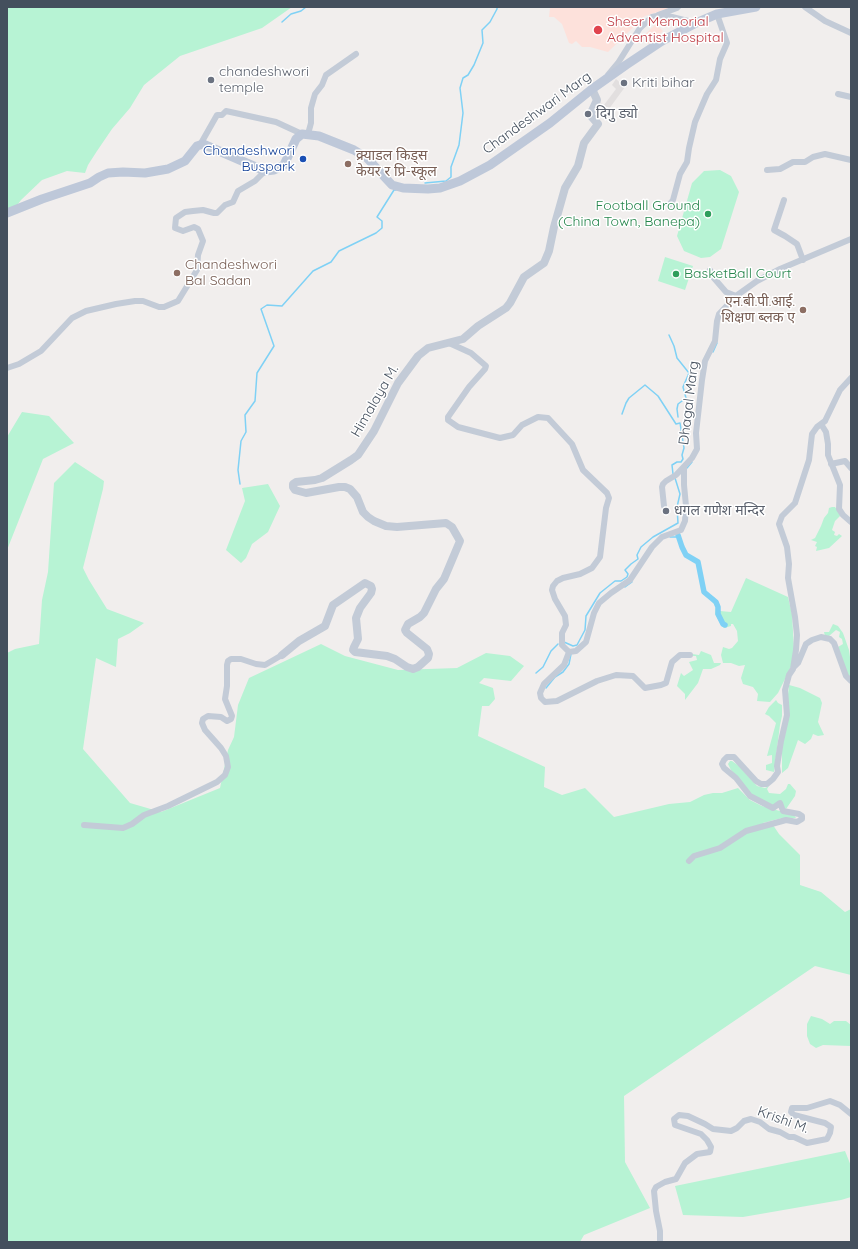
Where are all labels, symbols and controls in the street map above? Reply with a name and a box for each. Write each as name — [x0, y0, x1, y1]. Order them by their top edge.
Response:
place label: Sheer Memorial Adventist Hospital — [607, 14, 724, 46]
marker: Sheer Memorial Adventist Hospital — [592, 24, 604, 36]
place label: chandeshwori temple — [219, 64, 309, 96]
street label: Chandeshwari Marg — [480, 68, 594, 158]
marker: chandeshwori temple — [206, 75, 216, 85]
place label: Kriti bihar — [632, 75, 695, 91]
marker: Kriti bihar — [619, 78, 629, 88]
place label: दिगु ड्यो — [596, 106, 638, 122]
marker: दिगु ड्यो — [583, 109, 593, 119]
place label: Chandeshwori Buspark — [203, 143, 295, 176]
place label: क्र्याडल किड्स केयर र प्रि-स्कूल — [356, 148, 437, 180]
marker: Chandeshwori Buspark — [298, 154, 308, 164]
marker: क्र्याडल किड्स केयर र प्रि-स्कूल — [343, 159, 353, 169]
place label: Football Ground (China Town, Banepa) — [558, 198, 700, 230]
marker: Football Ground (China Town, Banepa) — [703, 209, 713, 219]
place label: Chandeshwori Bal Sadan — [185, 257, 277, 290]
place label: BasketBall Court — [684, 266, 792, 282]
marker: Chandeshwori Bal Sadan — [172, 268, 182, 278]
marker: BasketBall Court — [671, 269, 681, 279]
place label: एन.बी.पी.आई. शिक्षण ब्लक ए — [721, 294, 795, 326]
marker: एन.बी.पी.आई. शिक्षण ब्लक ए — [798, 305, 808, 315]
street label: Dhagal Marg — [676, 360, 702, 446]
street label: Himalaya M. — [348, 362, 402, 440]
place label: धगल गणेश मन्दिर — [674, 503, 765, 519]
marker: धगल गणेश मन्दिर — [661, 506, 671, 516]
street label: Krishi M. — [755, 1103, 811, 1137]

